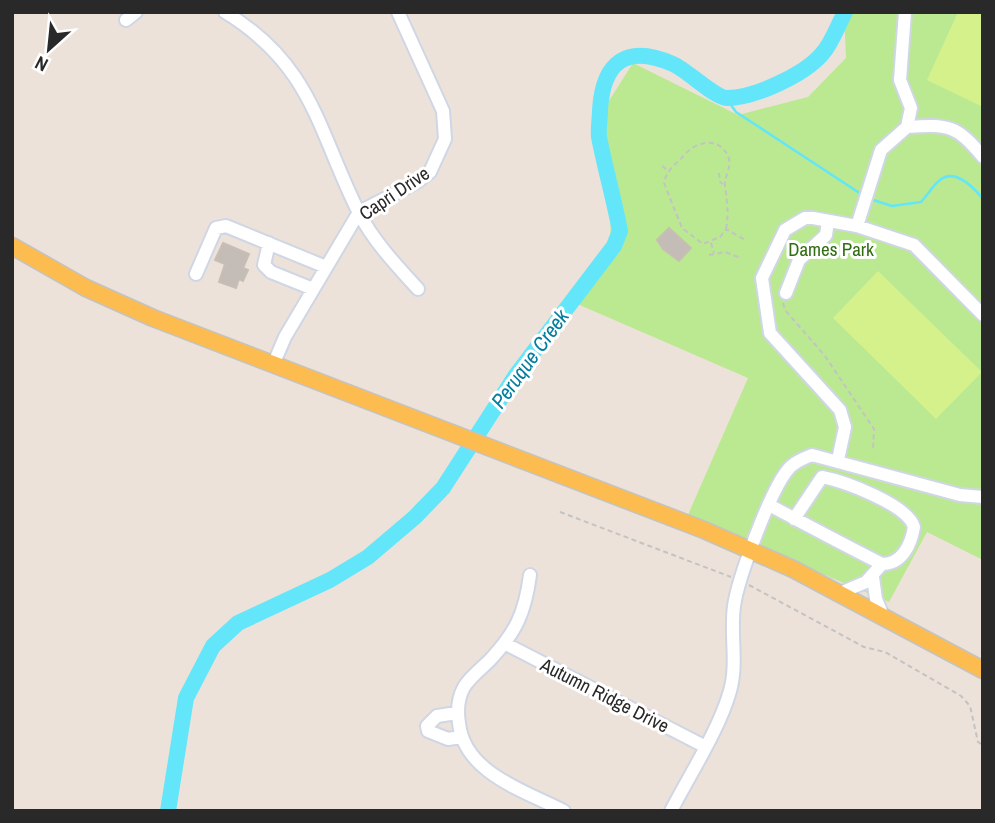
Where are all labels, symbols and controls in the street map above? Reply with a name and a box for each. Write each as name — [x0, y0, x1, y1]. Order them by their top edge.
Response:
north arrow — [14, 14, 84, 84]
text: N — [30, 50, 52, 78]
street label: Capri Drive — [354, 160, 434, 226]
park label: Dames Park — [788, 236, 874, 262]
water label: Peruque Creek — [484, 302, 576, 414]
street label: Autumn Ridge Drive — [535, 651, 674, 739]

